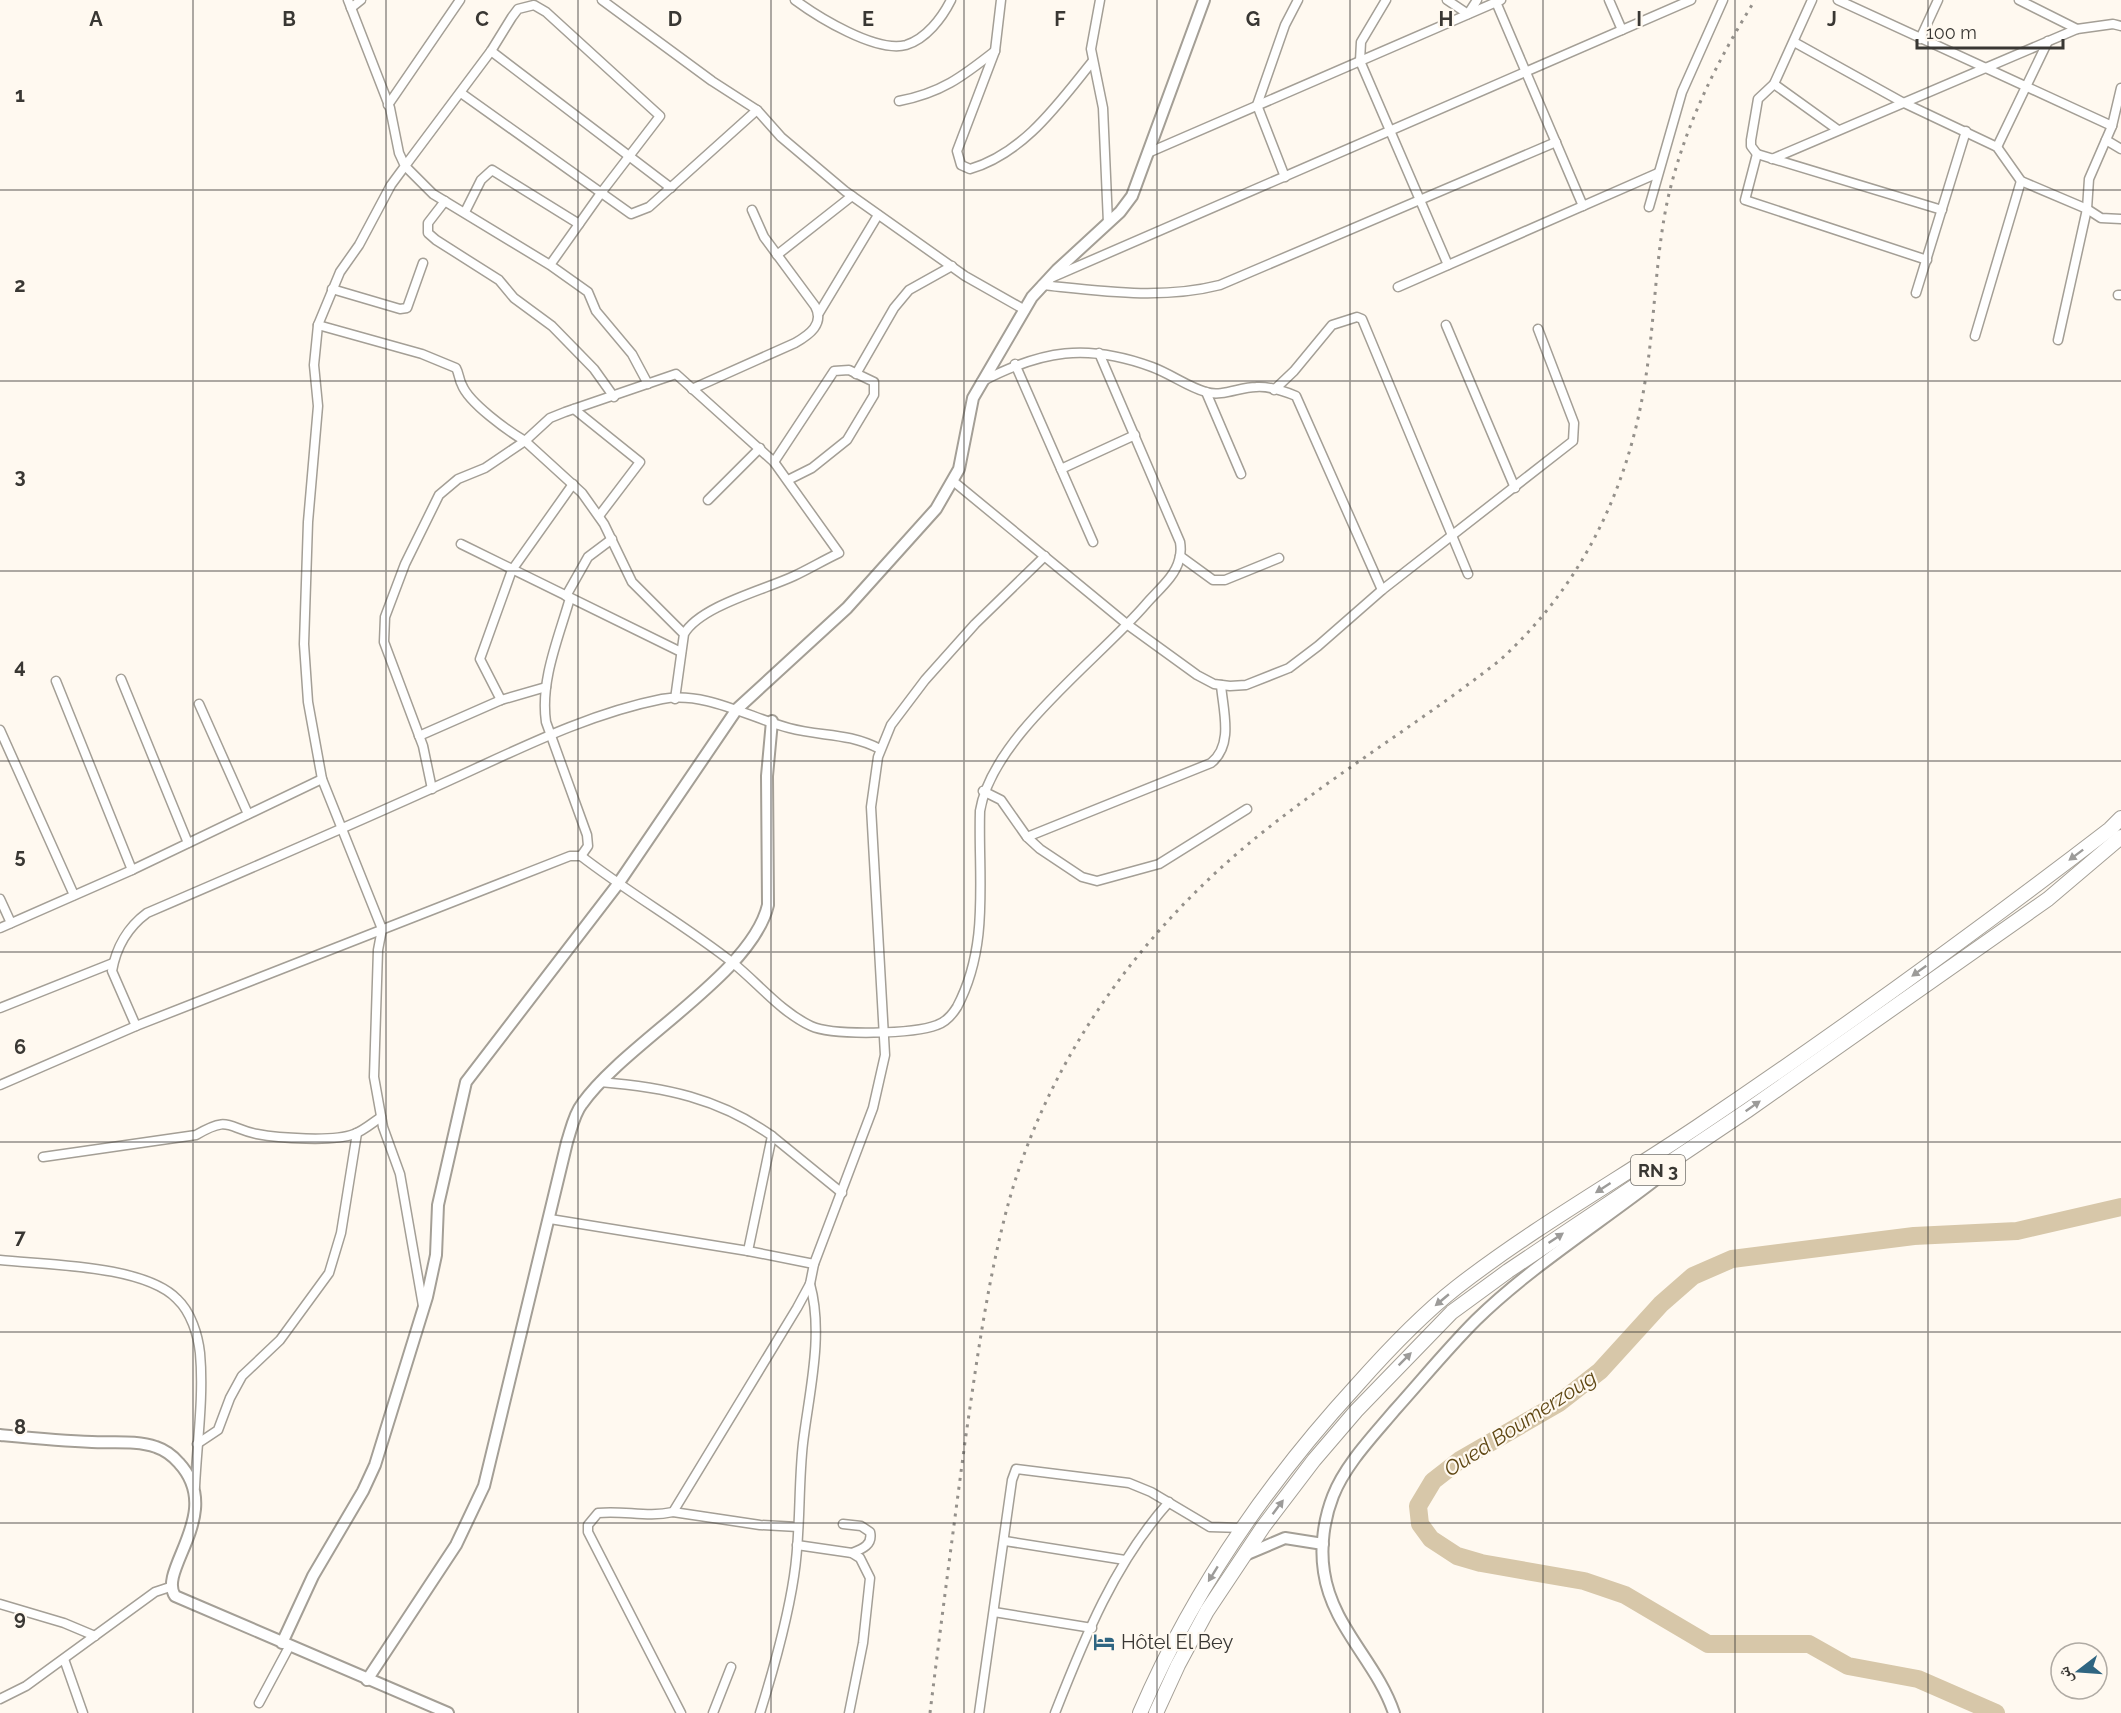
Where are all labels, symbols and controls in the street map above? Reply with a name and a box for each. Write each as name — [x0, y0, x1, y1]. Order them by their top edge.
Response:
text: A — [89, 7, 103, 31]
text: B — [282, 7, 296, 31]
text: C — [475, 7, 489, 31]
text: D — [668, 7, 682, 31]
text: E — [862, 7, 874, 31]
text: F — [1054, 7, 1066, 31]
text: G — [1246, 7, 1260, 31]
text: H — [1439, 7, 1453, 31]
text: I — [1636, 7, 1642, 31]
text: J — [1827, 7, 1837, 31]
scale bar — [1917, 12, 2062, 50]
text: 100 m — [1926, 22, 1977, 43]
text: 1 — [15, 83, 25, 107]
text: 2 — [14, 273, 26, 297]
text: 3 — [14, 464, 26, 488]
text: 4 — [14, 654, 26, 678]
text: 5 — [14, 844, 26, 868]
one-way arrow — [2068, 849, 2084, 862]
one-way arrow — [1911, 965, 1927, 976]
text: 6 — [14, 1035, 26, 1059]
one-way arrow — [1746, 1101, 1761, 1113]
road number: RN 3 — [1631, 1155, 1685, 1185]
one-way arrow — [1594, 1183, 1611, 1194]
text: 7 — [14, 1225, 26, 1249]
one-way arrow — [1548, 1232, 1564, 1244]
one-way arrow — [1434, 1293, 1450, 1306]
one-way arrow — [1397, 1353, 1411, 1367]
water label: Oued Boumerzoug — [1439, 1364, 1601, 1482]
text: 8 — [14, 1415, 26, 1439]
one-way arrow — [1271, 1500, 1283, 1515]
one-way arrow — [1208, 1566, 1219, 1582]
text: 9 — [14, 1606, 26, 1630]
hotel icon: Hôtel El Bey — [1092, 1630, 1116, 1654]
place label: Hôtel El Bey — [1121, 1630, 1233, 1654]
north arrow — [2049, 1641, 2109, 1701]
text: ش — [2054, 1664, 2077, 1686]

